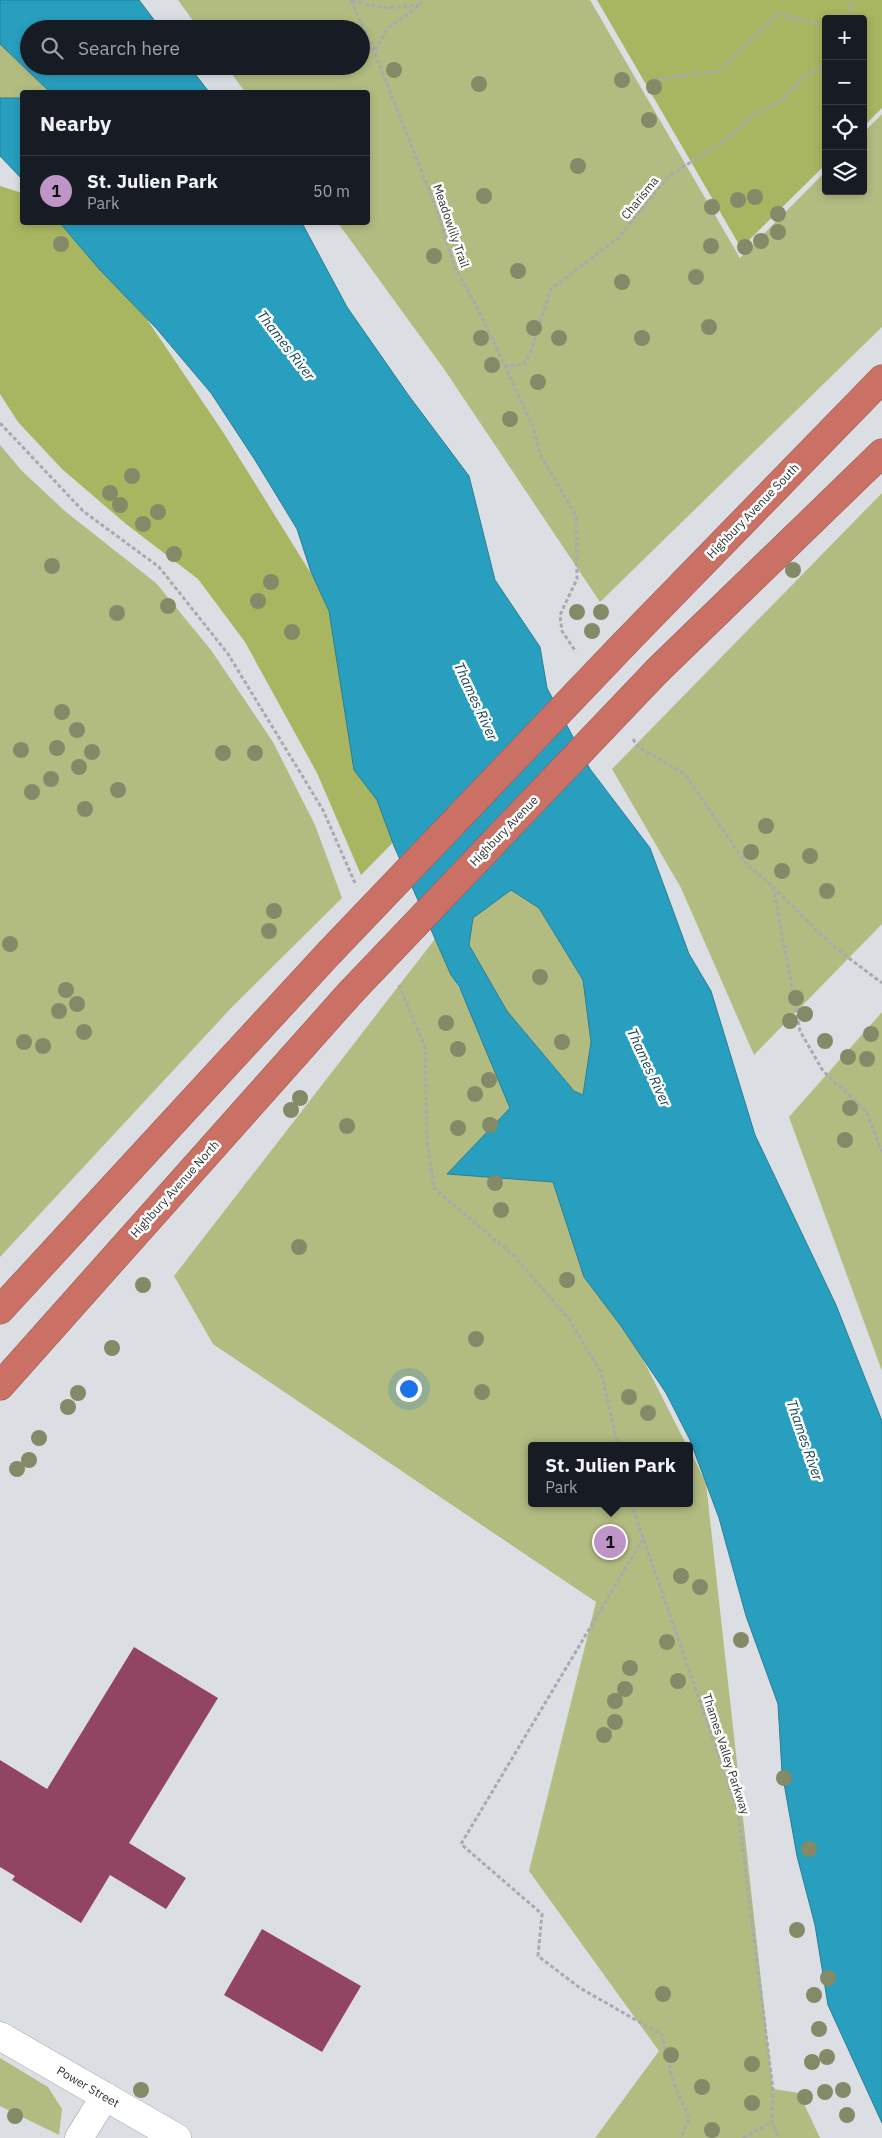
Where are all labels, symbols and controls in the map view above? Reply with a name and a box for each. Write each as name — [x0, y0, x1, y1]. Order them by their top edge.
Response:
map controls — [822, 15, 867, 195]
button: + — [822, 15, 867, 60]
search box — [20, 20, 370, 75]
icon: search — [38, 34, 66, 62]
text: Search here — [78, 36, 180, 60]
button: − — [822, 60, 867, 105]
button: locate — [822, 105, 867, 150]
text: Nearby — [40, 109, 111, 137]
button: layers — [822, 150, 867, 195]
text: St. Julien Park — [87, 169, 218, 193]
street label: Charisma — [618, 173, 662, 222]
text: 1 — [51, 181, 61, 201]
text: 50 m — [313, 181, 350, 201]
street label: Meadowlily Trail — [430, 182, 473, 269]
text: Park — [87, 193, 119, 213]
water label: Thames River — [253, 306, 320, 384]
street label: Highbury Avenue South — [703, 460, 802, 561]
water label: Thames River — [450, 659, 502, 744]
street label: Highbury Avenue — [466, 792, 541, 869]
water label: Thames River — [623, 1025, 675, 1110]
street label: Highbury Avenue North — [127, 1137, 222, 1240]
your location — [396, 1376, 422, 1402]
water label: Thames River — [783, 1397, 828, 1484]
popup — [528, 1442, 693, 1507]
text: St. Julien Park — [545, 1453, 676, 1477]
text: Park — [545, 1477, 578, 1497]
pin: 1 — [594, 1523, 626, 1561]
street label: Thames Valley Parkway — [700, 1691, 753, 1816]
street label: Power Street — [54, 2063, 122, 2110]

